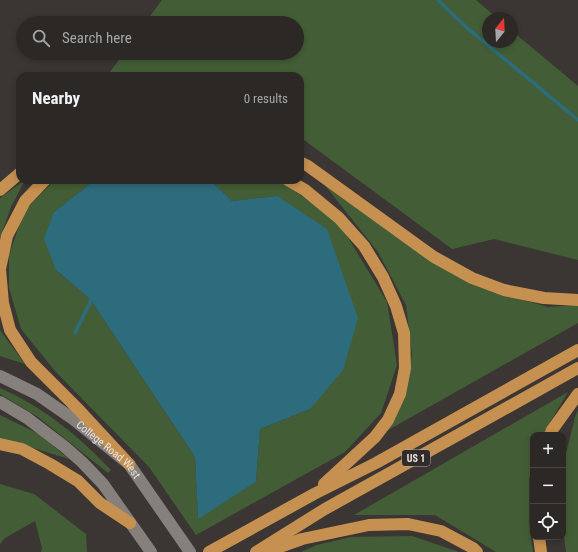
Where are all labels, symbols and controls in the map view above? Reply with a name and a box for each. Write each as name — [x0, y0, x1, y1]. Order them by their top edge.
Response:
north arrow — [482, 12, 518, 48]
search box — [16, 16, 304, 60]
icon: search — [30, 27, 52, 49]
text: Search here — [62, 29, 132, 47]
text: Nearby — [32, 88, 80, 108]
text: 0 results — [244, 91, 288, 106]
street label: College Road West — [74, 418, 143, 481]
map controls — [530, 432, 566, 540]
button: + — [530, 432, 566, 468]
road number: US 1 — [402, 450, 430, 466]
button: − — [530, 468, 566, 504]
button: locate — [530, 504, 566, 540]

